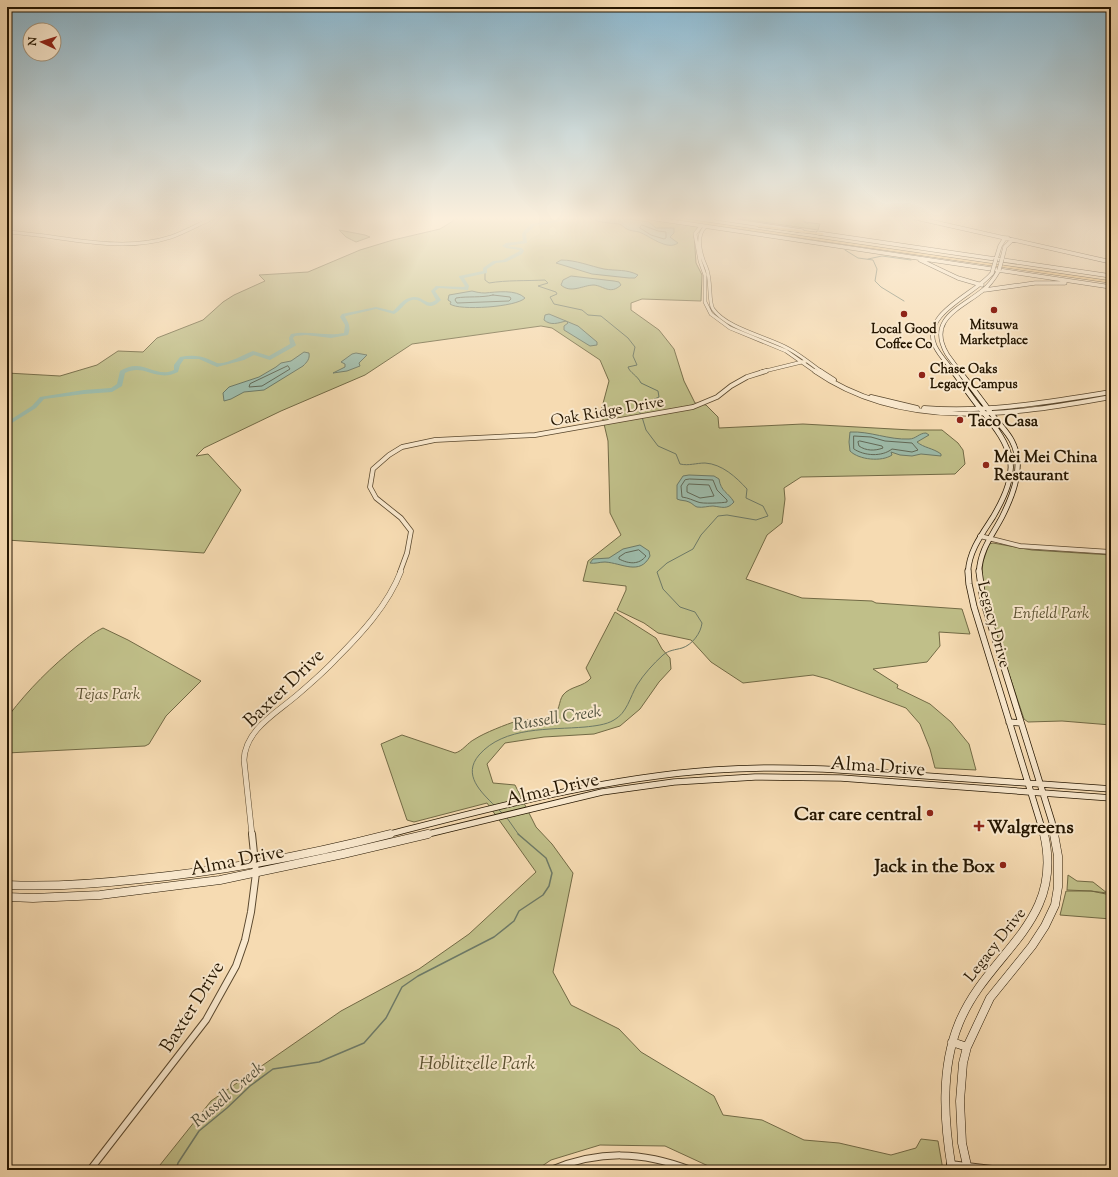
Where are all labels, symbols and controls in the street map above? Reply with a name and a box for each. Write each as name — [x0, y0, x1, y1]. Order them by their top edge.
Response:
north arrow — [22, 22, 62, 62]
text: N — [25, 36, 41, 47]
marker: Mitsuwa Marketplace — [989, 305, 999, 315]
marker: Local Good Coffee Co — [899, 309, 909, 319]
place label: Mitsuwa Marketplace — [960, 317, 1028, 350]
place label: Local Good Coffee Co — [871, 321, 937, 354]
place label: Chase Oaks Legacy Campus — [930, 361, 1018, 394]
marker: Chase Oaks Legacy Campus — [917, 370, 927, 380]
street label: Oak Ridge Drive — [549, 391, 666, 434]
place label: Taco Casa — [968, 411, 1039, 434]
marker: Taco Casa — [955, 415, 965, 425]
place label: Mei Mei China Restaurant — [994, 447, 1098, 488]
marker: Mei Mei China Restaurant — [981, 460, 991, 470]
street label: Legacy Drive — [970, 579, 1015, 670]
park label: Enfield Park — [1013, 603, 1089, 626]
street label: Baxter Drive — [238, 643, 331, 734]
park label: Tejas Park — [76, 684, 140, 707]
water label: Russell Creek — [511, 700, 603, 738]
street label: Alma Drive — [830, 751, 926, 784]
street label: Alma Drive — [503, 767, 602, 814]
place label: Car care central — [794, 802, 923, 829]
marker: Car care central — [925, 808, 935, 818]
place label: Walgreens — [987, 815, 1074, 842]
marker: Walgreens — [974, 821, 984, 831]
street label: Alma Drive — [188, 839, 287, 884]
place label: Jack in the Box — [872, 854, 996, 881]
marker: Jack in the Box — [998, 860, 1008, 870]
street label: Legacy Drive — [960, 904, 1032, 988]
street label: Baxter Drive — [154, 956, 232, 1058]
park label: Hoblitzelle Park — [419, 1051, 536, 1078]
water label: Russell Creek — [187, 1057, 270, 1134]

